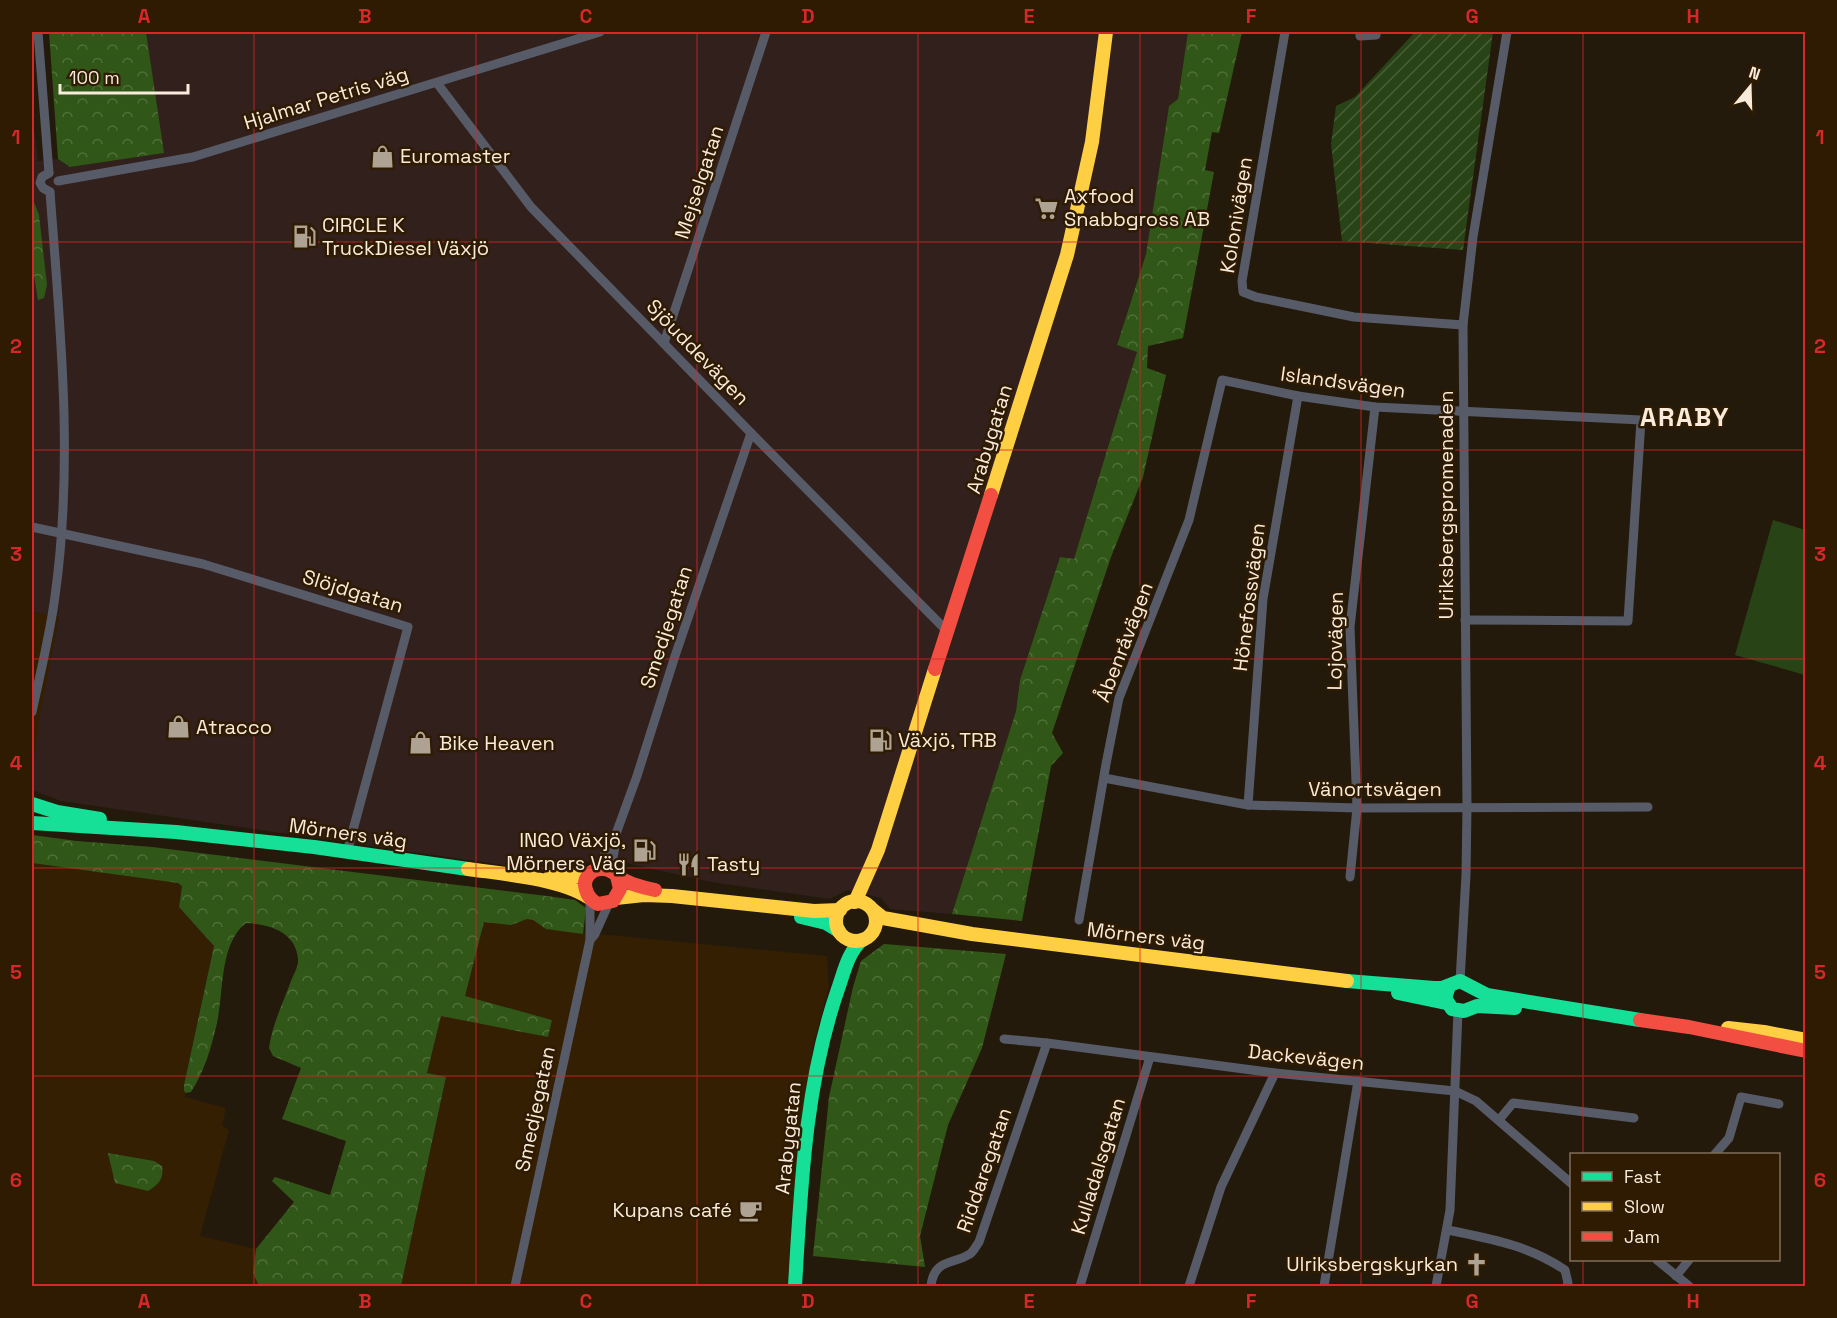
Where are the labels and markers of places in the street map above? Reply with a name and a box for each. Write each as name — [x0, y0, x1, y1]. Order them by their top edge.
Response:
shop icon: Euromaster — [369, 143, 395, 169]
place label: Euromaster — [400, 143, 510, 169]
place label: Axfood Snabbgross AB — [1064, 183, 1210, 232]
supermarket icon: Axfood Snabbgross AB — [1033, 195, 1059, 221]
place label: CIRCLE K TruckDiesel Växjö — [322, 212, 489, 261]
fuel station icon: CIRCLE K TruckDiesel Växjö — [291, 223, 317, 249]
shop icon: Atracco — [165, 714, 191, 740]
place label: Atracco — [196, 714, 272, 740]
fuel station icon: Växjö, TRB — [867, 727, 893, 753]
place label: Växjö, TRB — [898, 727, 997, 753]
shop icon: Bike Heaven — [408, 730, 434, 756]
place label: Bike Heaven — [439, 730, 555, 756]
place label: INGO Växjö, Mörners Väg — [506, 827, 626, 876]
fuel station icon: INGO Växjö, Mörners Väg — [631, 838, 657, 864]
restaurant icon: Tasty — [676, 851, 702, 877]
place label: Tasty — [707, 851, 760, 877]
place label: Kupans café — [612, 1197, 732, 1223]
cafe icon: Kupans café — [737, 1197, 763, 1223]
place label: Ulriksbergskyrkan — [1286, 1251, 1458, 1277]
church icon: Ulriksbergskyrkan — [1463, 1251, 1489, 1277]

